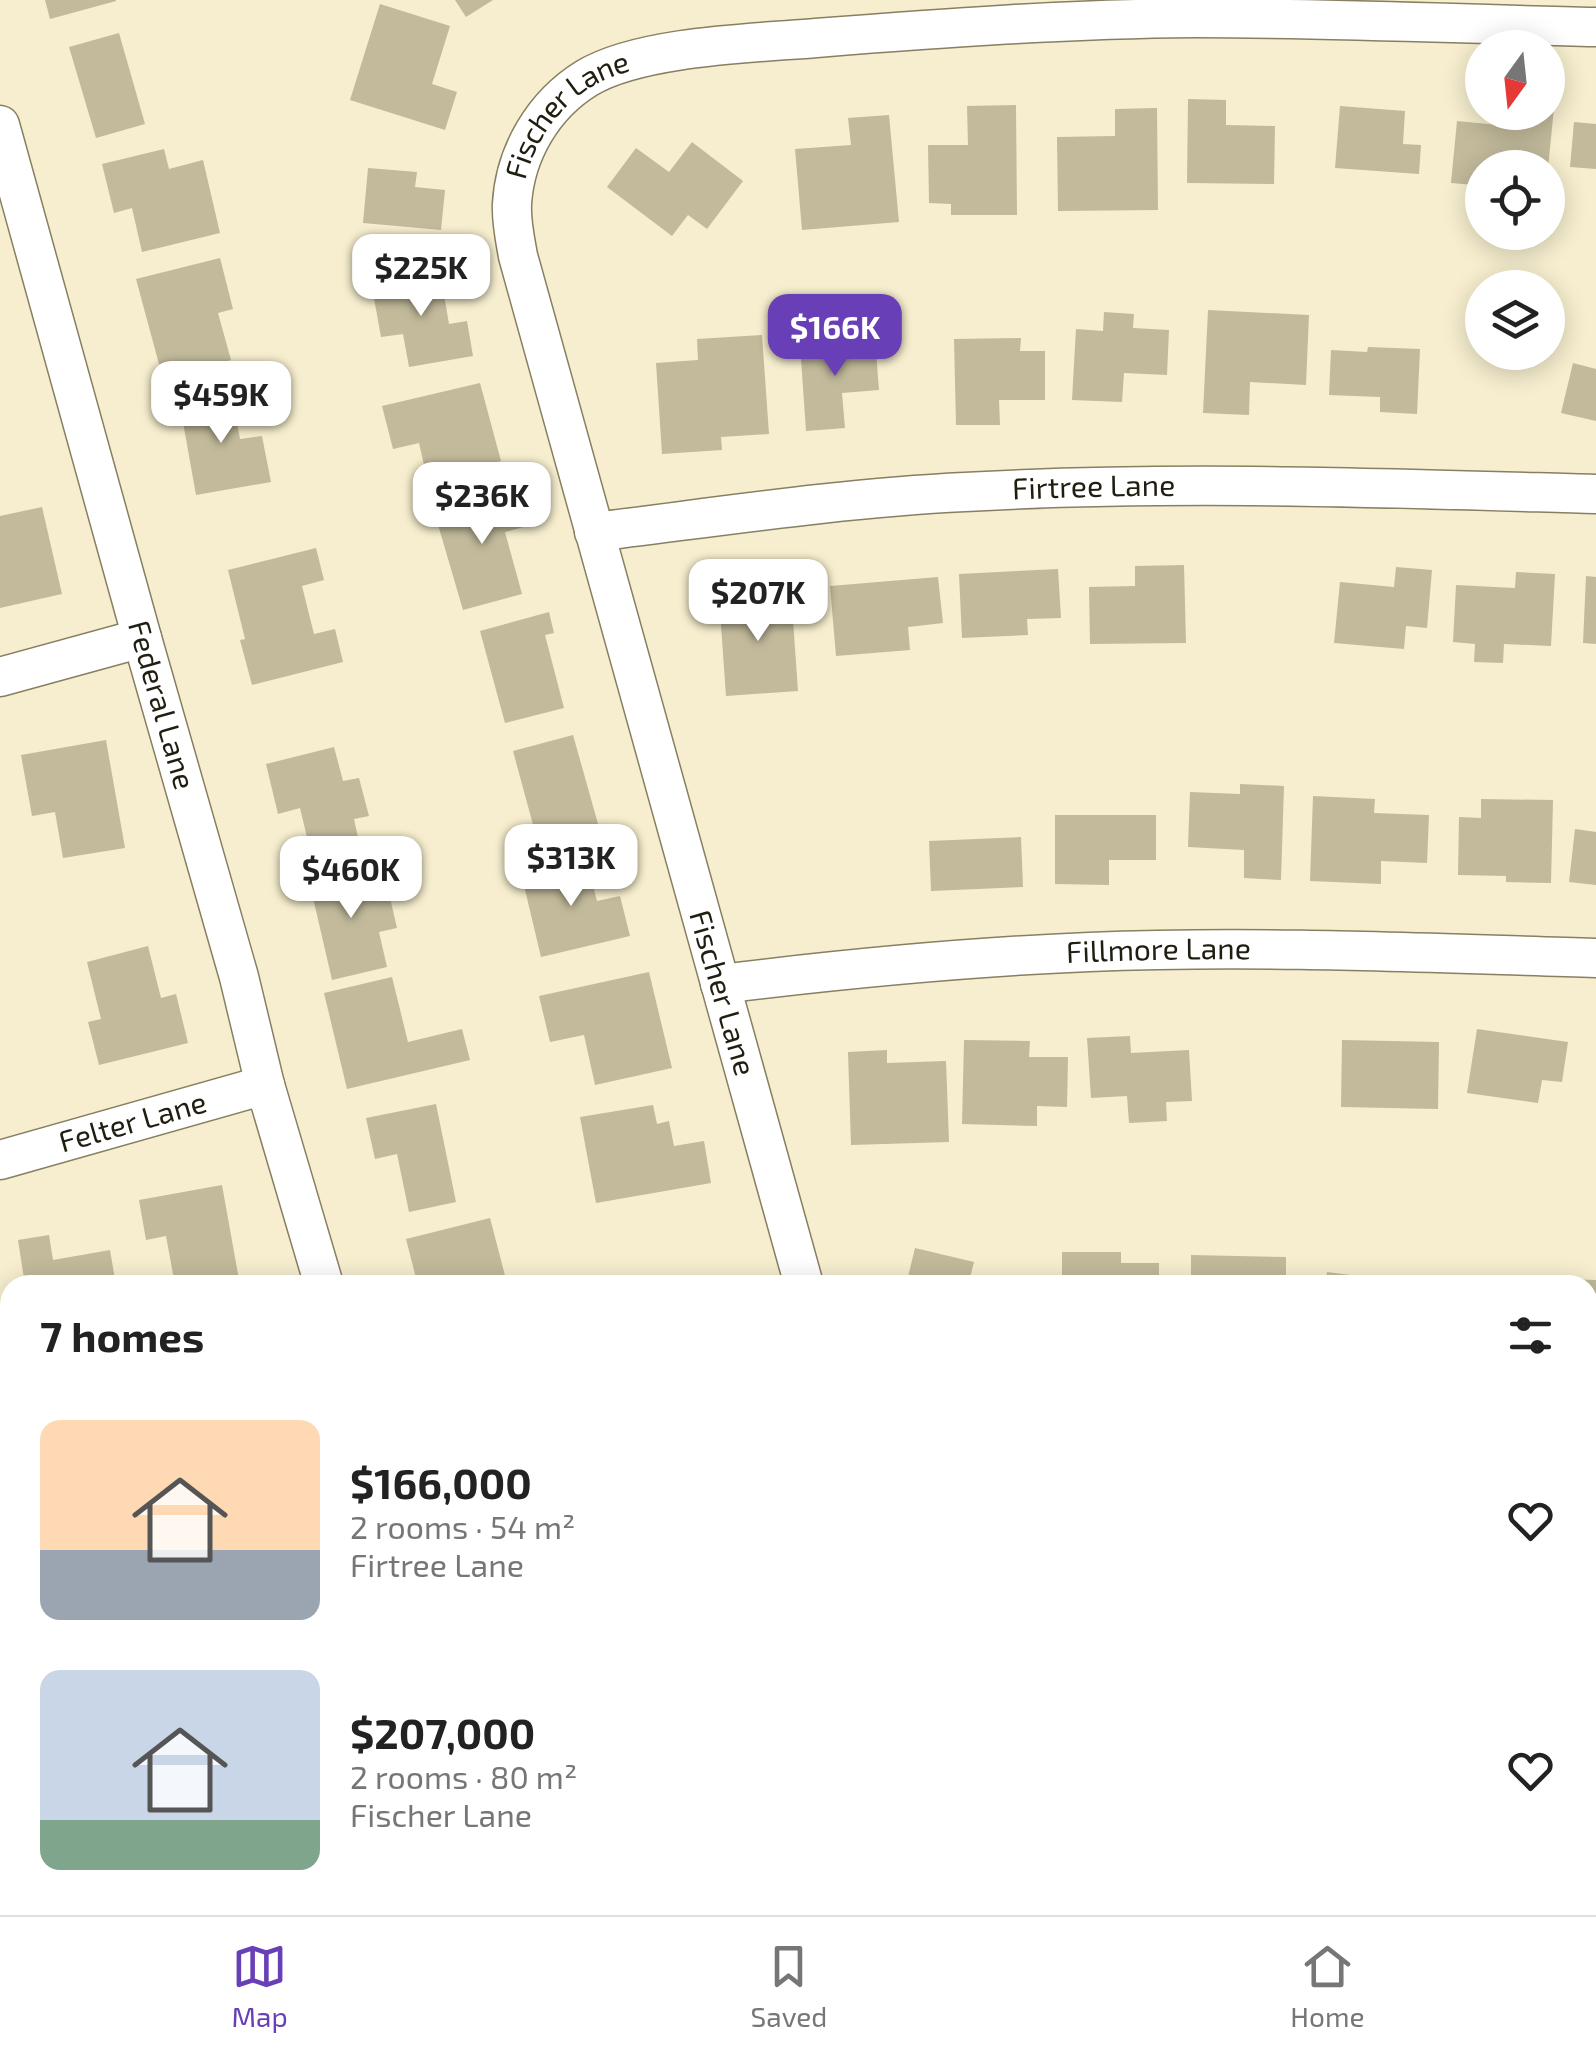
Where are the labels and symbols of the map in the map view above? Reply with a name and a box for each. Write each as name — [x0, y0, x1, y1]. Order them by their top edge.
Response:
north arrow — [1465, 30, 1565, 130]
street label: Fischer Lane — [496, 42, 633, 182]
pin: $225K — [351, 234, 491, 319]
pin: $166K — [765, 294, 905, 379]
pin: $459K — [151, 361, 291, 446]
pin: $236K — [412, 462, 552, 547]
street label: Firtree Lane — [1011, 466, 1175, 506]
pin: $207K — [688, 559, 828, 644]
street label: Federal Lane — [122, 616, 204, 793]
pin: $313K — [501, 824, 641, 909]
pin: $460K — [281, 836, 421, 921]
street label: Fischer Lane — [683, 905, 765, 1079]
street label: Fillmore Lane — [1065, 929, 1251, 969]
street label: Felter Lane — [54, 1083, 210, 1158]

